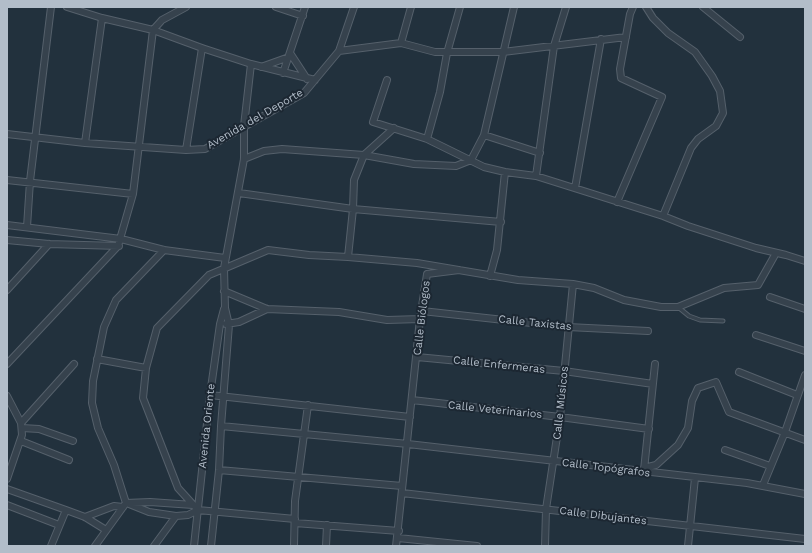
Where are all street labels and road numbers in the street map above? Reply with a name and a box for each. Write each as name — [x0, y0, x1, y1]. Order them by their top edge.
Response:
street label: Avenida del Deporte — [205, 86, 305, 152]
street label: Calle Biólogos — [411, 280, 433, 356]
street label: Calle Taxistas — [498, 313, 572, 333]
street label: Calle Enfermeras — [452, 354, 546, 376]
street label: Calle Músicos — [551, 366, 571, 440]
street label: Avenida Oriente — [196, 383, 218, 469]
street label: Calle Veterinarios — [447, 398, 543, 422]
street label: Calle Topógrafos — [561, 456, 651, 480]
street label: Calle Dibujantes — [559, 504, 647, 528]

